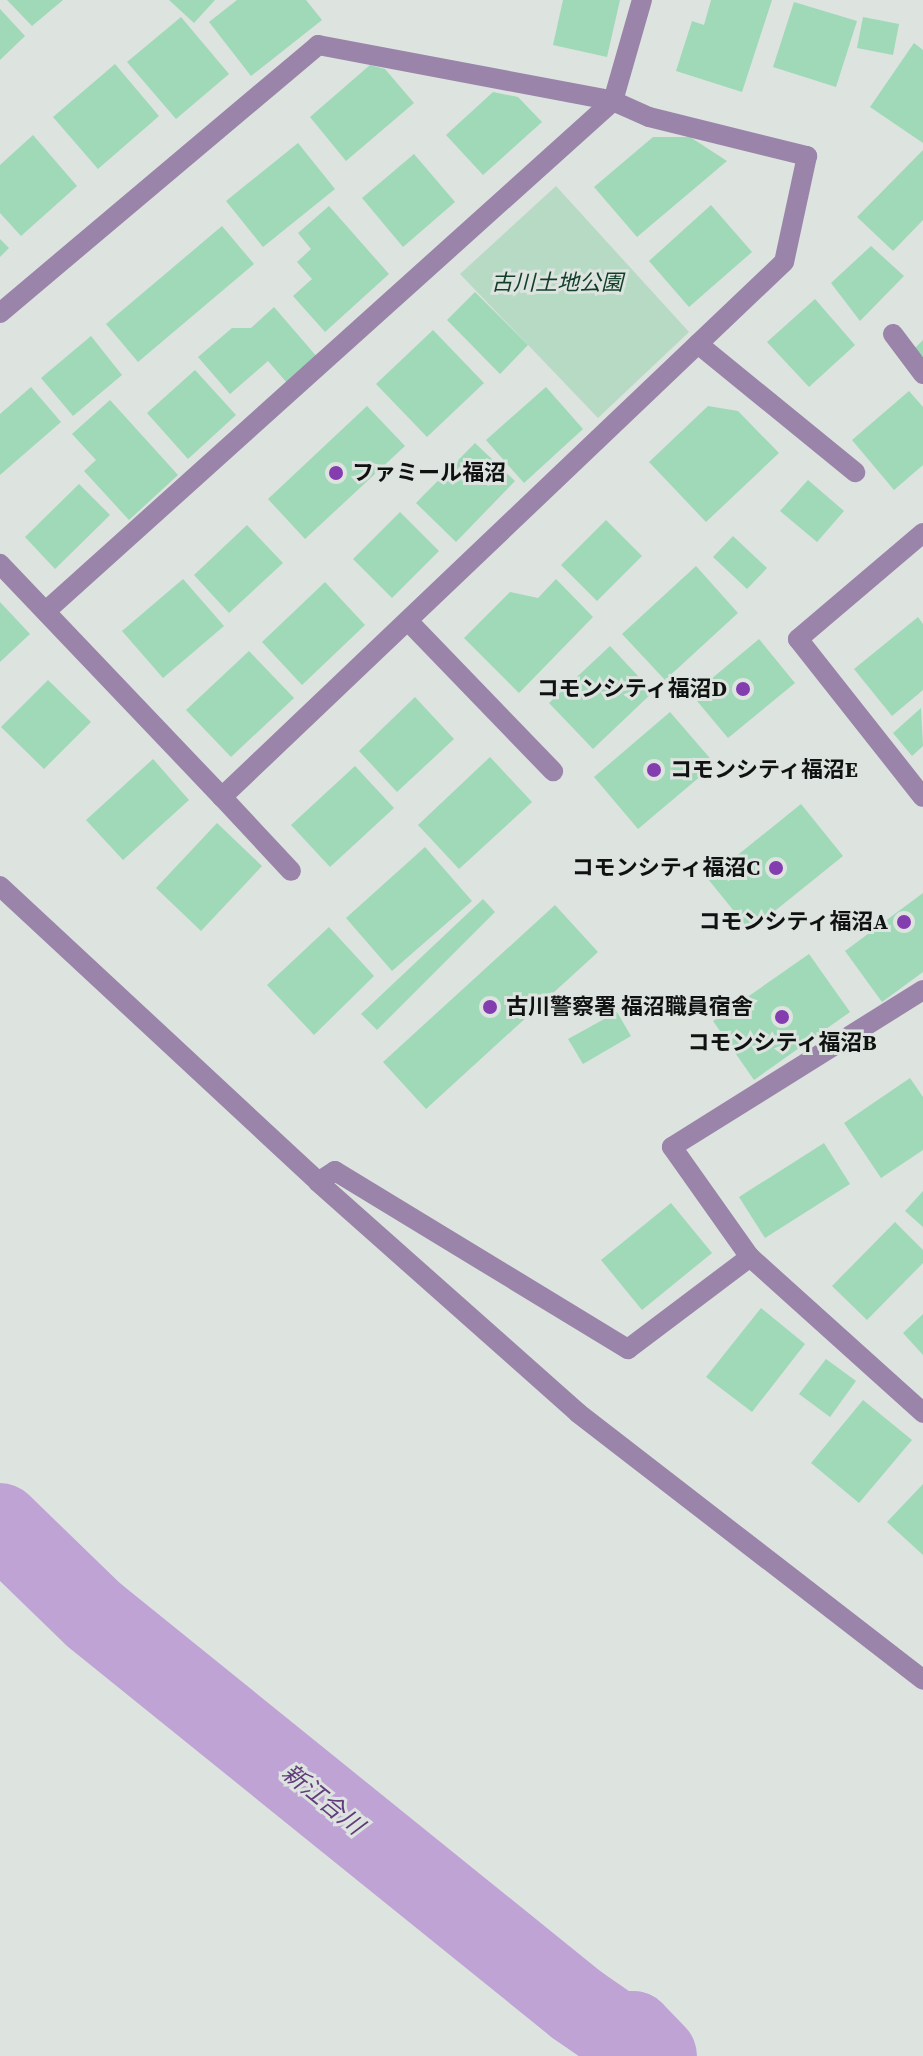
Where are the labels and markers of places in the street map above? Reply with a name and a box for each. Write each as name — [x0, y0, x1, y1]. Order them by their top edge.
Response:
place label: ファミール福沼 — [352, 460, 506, 486]
marker: ファミール福沼 — [327, 464, 345, 482]
place label: コモンシティ福沼D — [535, 676, 727, 702]
marker: コモンシティ福沼D — [734, 680, 752, 698]
place label: コモンシティ福沼E — [670, 757, 859, 783]
marker: コモンシティ福沼E — [645, 761, 663, 779]
place label: コモンシティ福沼C — [570, 855, 760, 881]
marker: コモンシティ福沼C — [767, 859, 785, 877]
place label: コモンシティ福沼A — [697, 909, 888, 935]
marker: コモンシティ福沼A — [895, 913, 913, 931]
place label: 古川警察署 福沼職員宿舎 — [506, 994, 753, 1020]
marker: 古川警察署 福沼職員宿舎 — [481, 998, 499, 1016]
marker: コモンシティ福沼B — [773, 1008, 791, 1026]
place label: コモンシティ福沼B — [687, 1030, 877, 1056]

